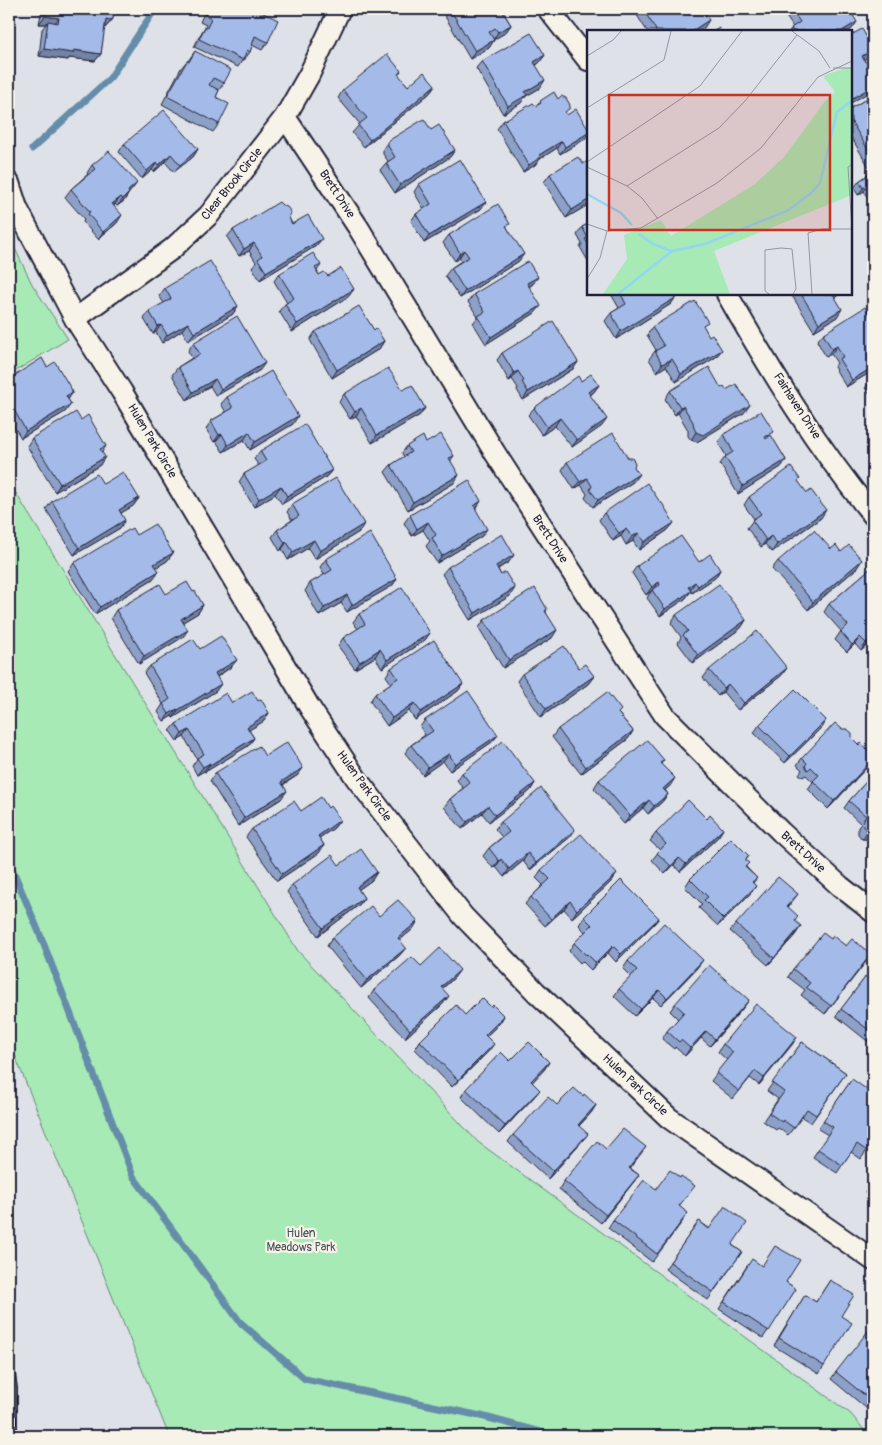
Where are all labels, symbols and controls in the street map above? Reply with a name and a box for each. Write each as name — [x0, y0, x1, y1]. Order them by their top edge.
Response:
inset map — [587, 30, 852, 295]
street label: Clear Brook Circle — [198, 145, 266, 223]
street label: Brett Drive — [316, 167, 358, 221]
street label: Fairhaven Drive — [770, 370, 824, 442]
street label: Hulen Park Circle — [124, 401, 180, 481]
street label: Brett Drive — [529, 512, 571, 566]
street label: Hulen Park Circle — [333, 748, 395, 824]
street label: Brett Drive — [778, 828, 828, 876]
street label: Hulen Park Circle — [599, 1051, 671, 1119]
park label: Hulen Meadows Park — [266, 1226, 336, 1255]

